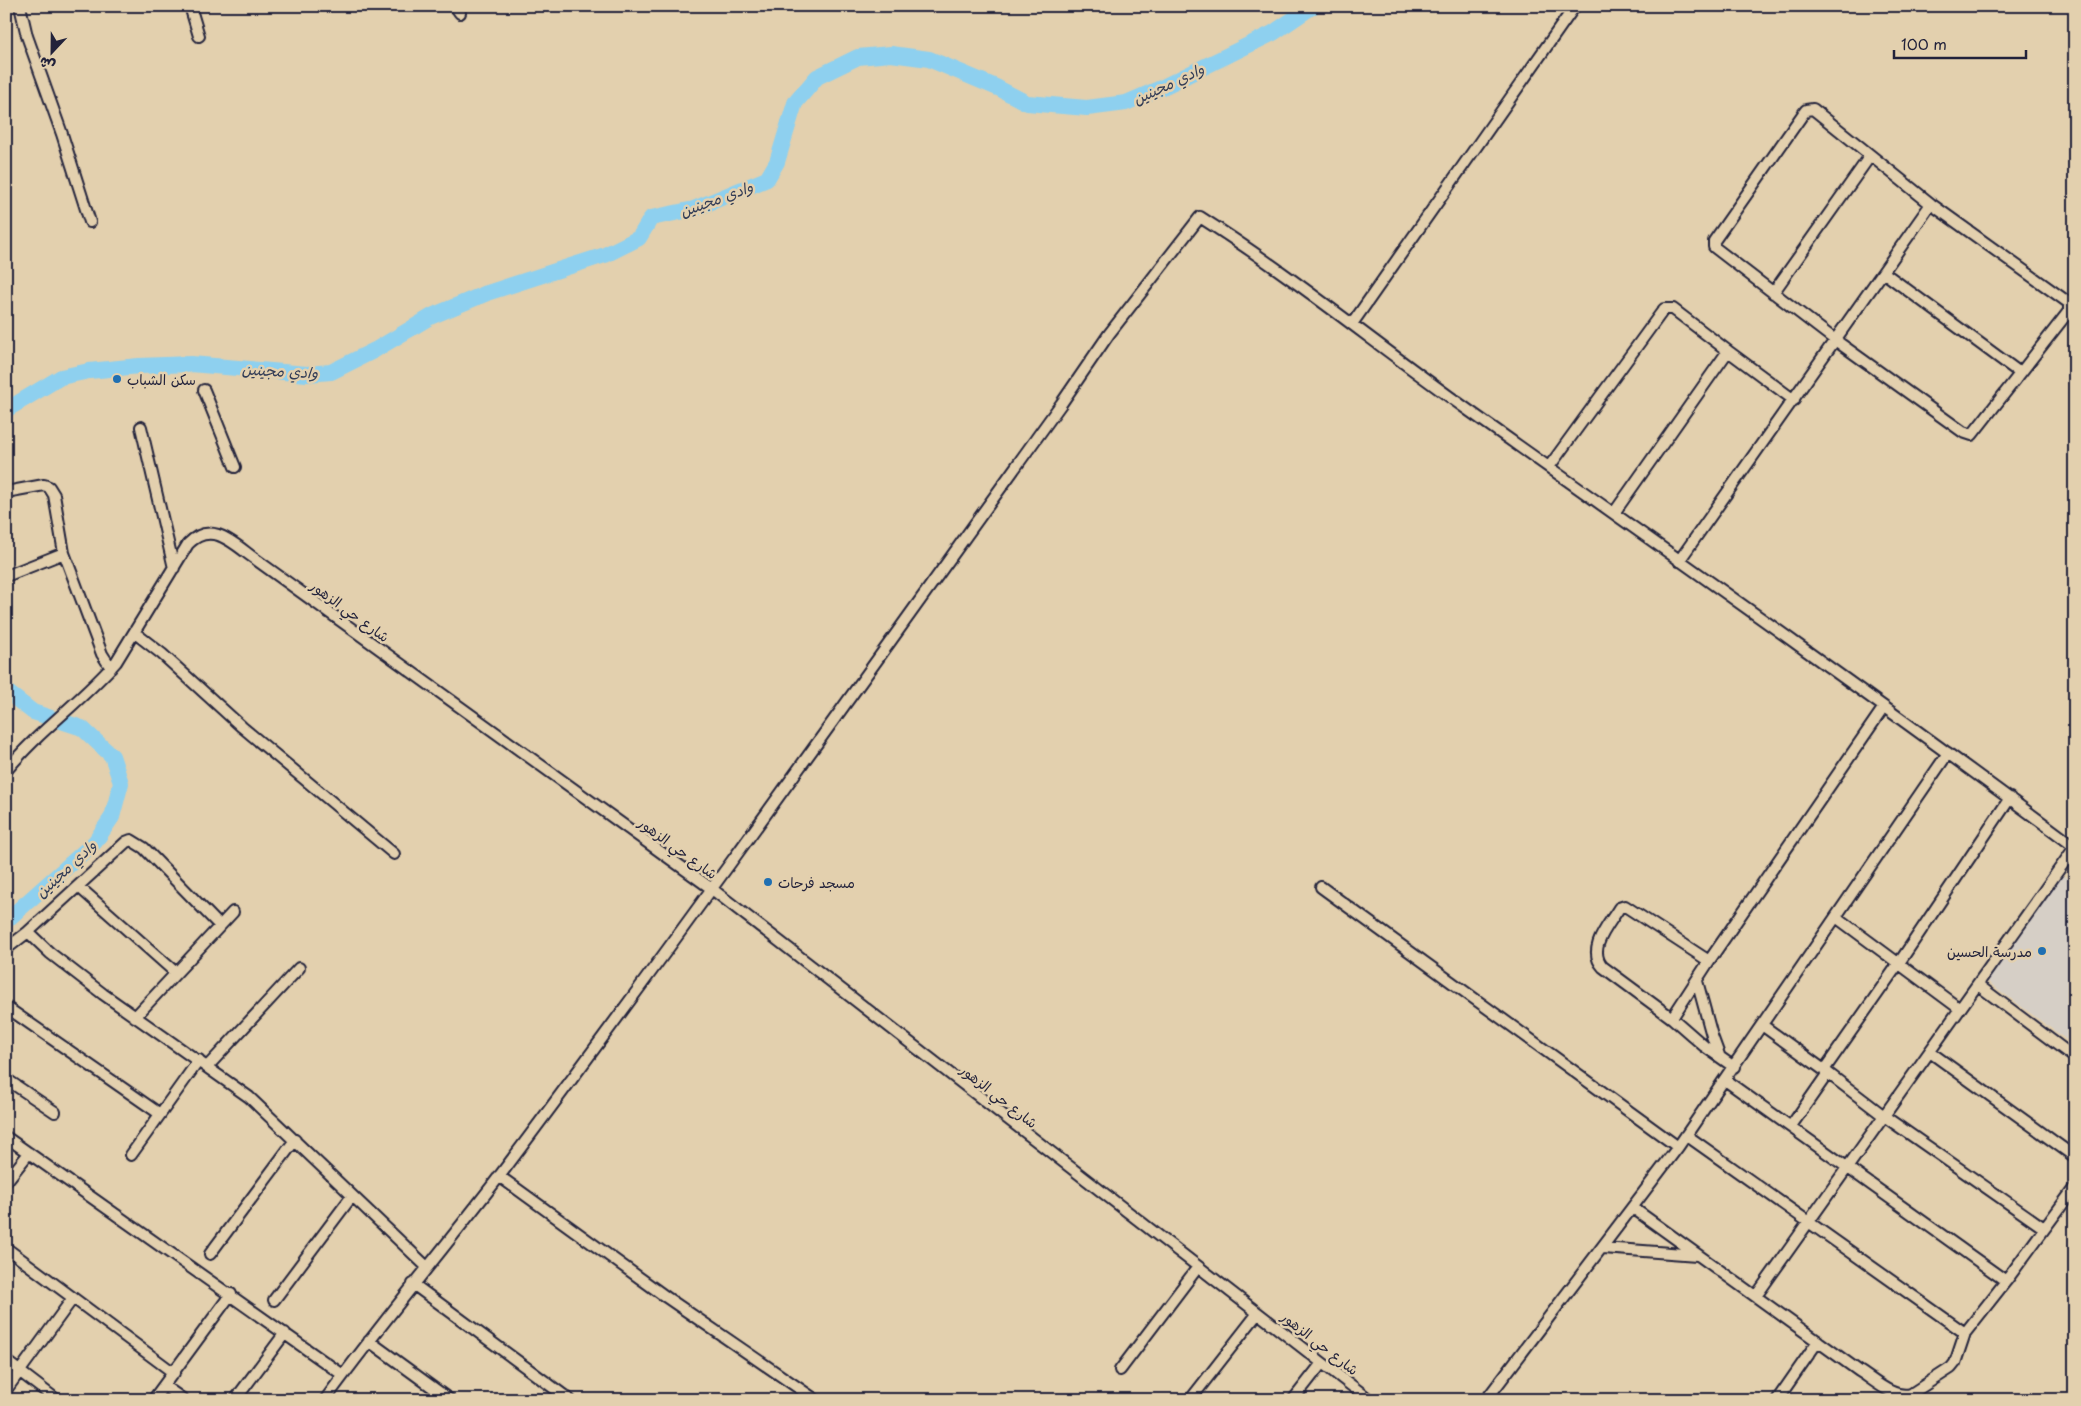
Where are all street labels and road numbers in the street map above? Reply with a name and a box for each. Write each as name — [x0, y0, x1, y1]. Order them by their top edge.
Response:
street label: شارع حي الزهور — [304, 575, 394, 649]
street label: شارع حي الزهور — [632, 812, 722, 886]
street label: شارع حي الزهور — [953, 1058, 1042, 1135]
street label: شارع حي الزهور — [1274, 1305, 1363, 1382]

